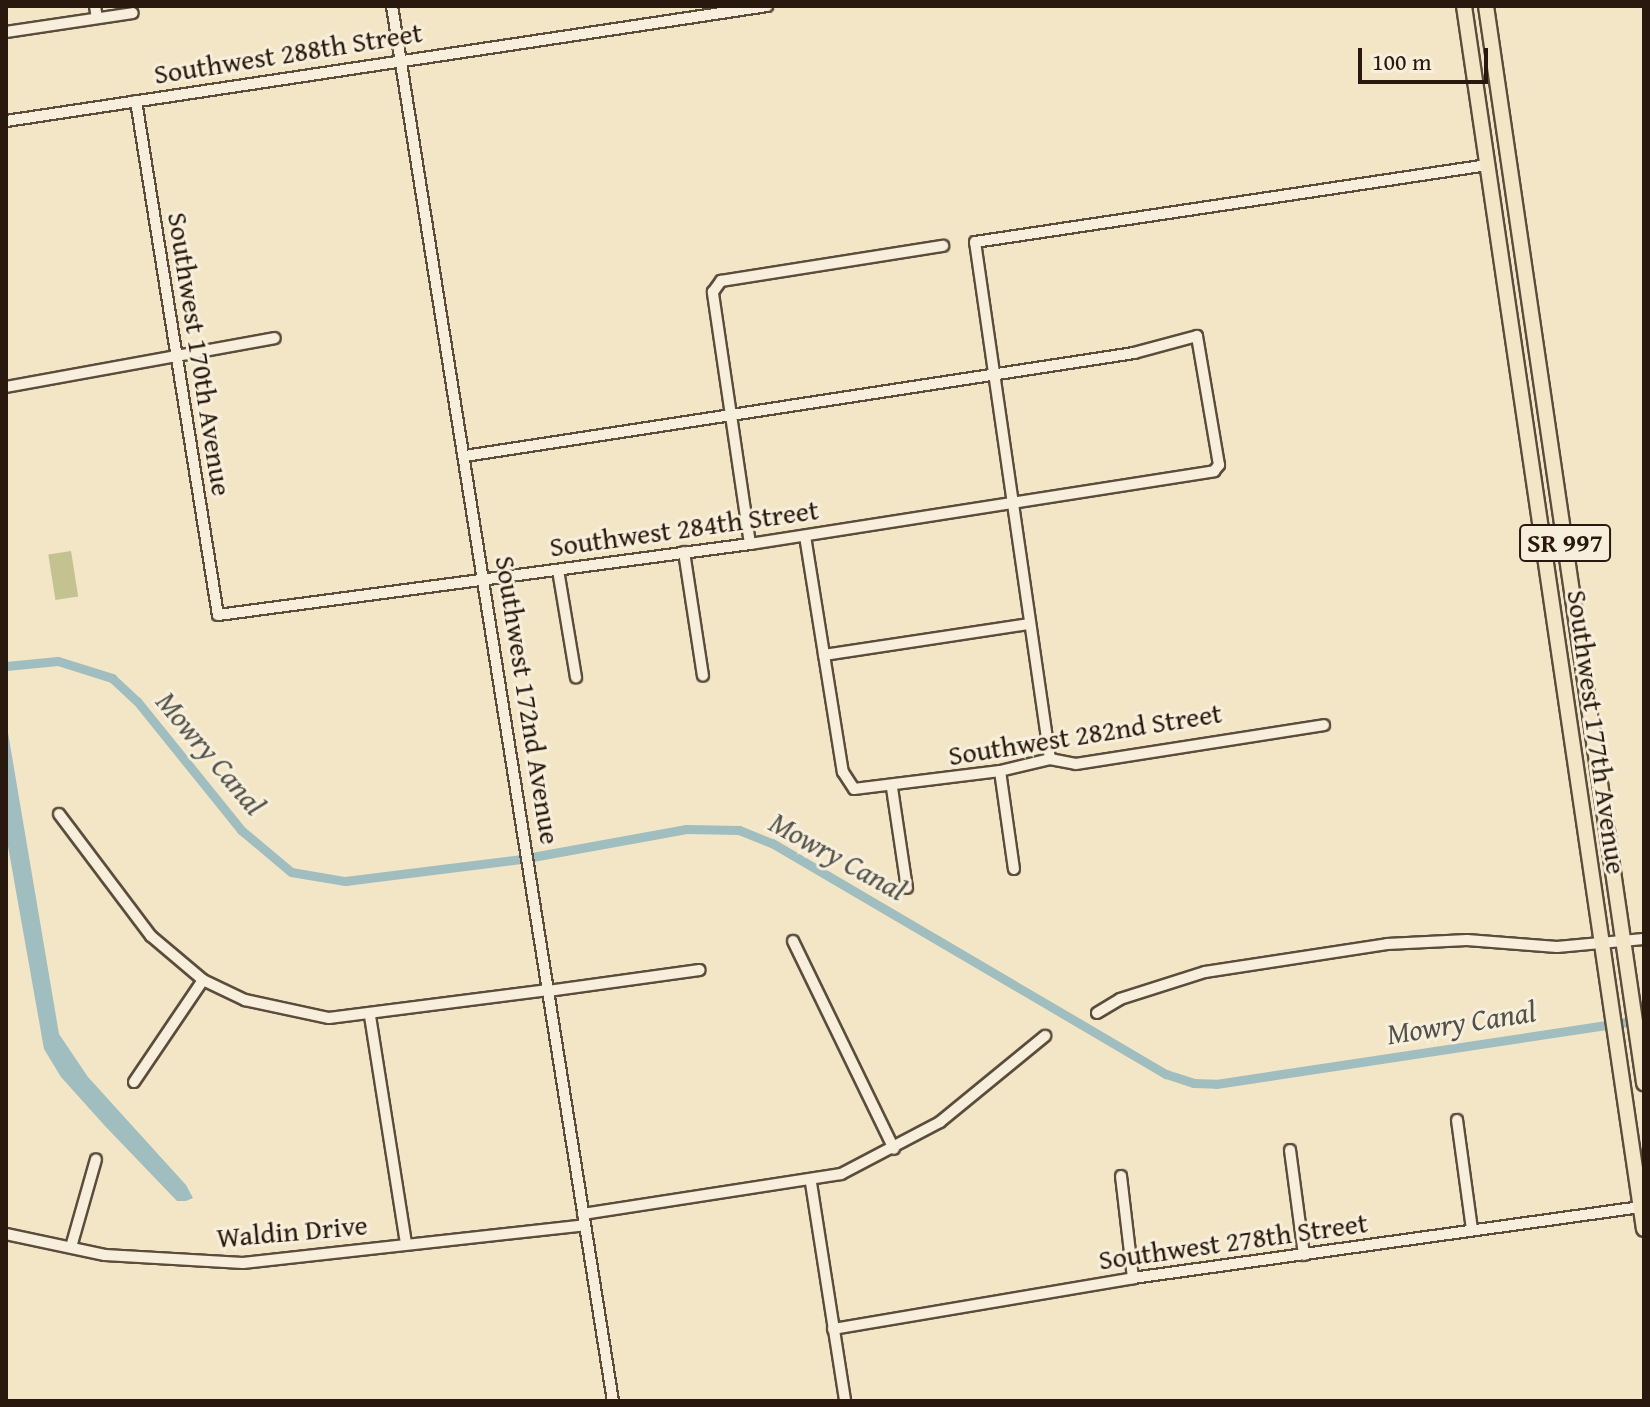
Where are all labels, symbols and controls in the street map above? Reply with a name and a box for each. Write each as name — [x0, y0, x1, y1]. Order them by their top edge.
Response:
street label: Southwest 288th Street — [151, 15, 425, 91]
scale bar — [1362, 32, 1492, 82]
text: 100 m — [1372, 44, 1432, 79]
street label: Southwest 170th Avenue — [161, 210, 239, 498]
street label: Southwest 284th Street — [547, 492, 821, 564]
road number: SR 997 — [1519, 521, 1611, 565]
street label: Southwest 172nd Avenue — [489, 553, 567, 847]
street label: Southwest 177th Avenue — [1560, 588, 1634, 876]
water label: Mowry Canal — [149, 684, 273, 822]
street label: Southwest 282nd Street — [946, 696, 1224, 772]
water label: Mowry Canal — [763, 804, 913, 908]
water label: Mowry Canal — [1384, 992, 1538, 1052]
street label: Southwest 278th Street — [1096, 1205, 1370, 1277]
street label: Waldin Drive — [215, 1208, 369, 1254]

